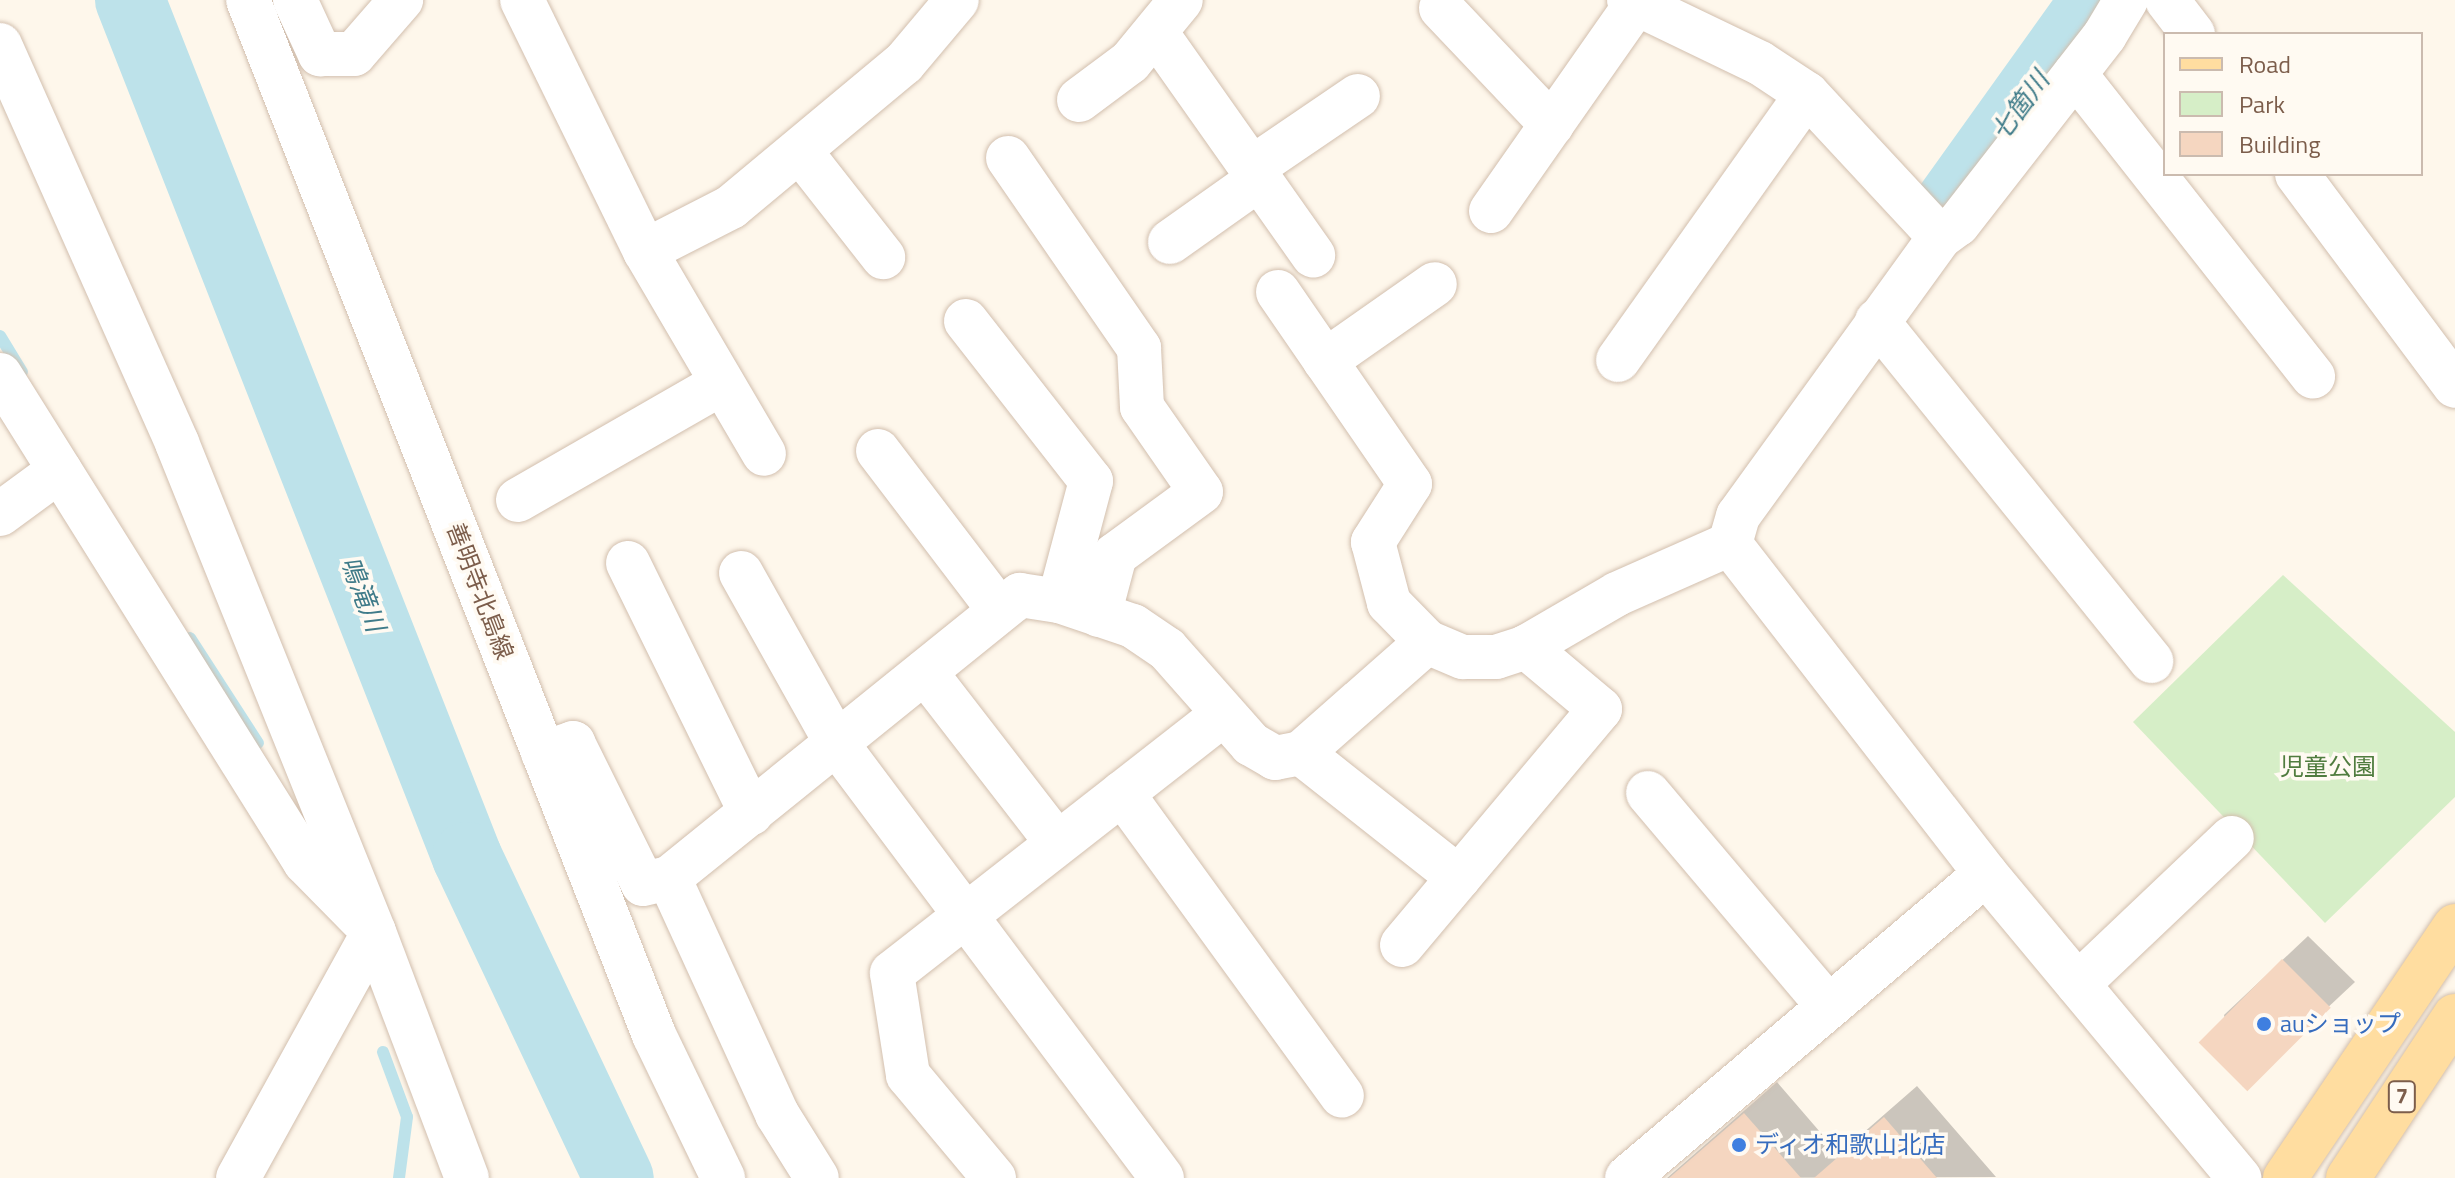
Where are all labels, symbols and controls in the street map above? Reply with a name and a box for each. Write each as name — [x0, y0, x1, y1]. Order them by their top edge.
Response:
legend — [2163, 32, 2423, 176]
text: Road — [2239, 46, 2291, 82]
water label: 七箇川 — [1984, 65, 2056, 147]
text: Park — [2239, 86, 2285, 122]
text: Building — [2239, 126, 2321, 162]
street label: 善明寺北島線 — [441, 519, 519, 663]
water label: 鳴滝川 — [334, 552, 392, 636]
park label: 児童公園 — [2280, 753, 2376, 781]
place label: auショップ — [2280, 1010, 2401, 1038]
marker: auショップ — [2255, 1015, 2273, 1033]
road number: 7 — [2386, 1079, 2418, 1115]
place label: ディオ和歌山北店 — [1755, 1131, 1947, 1159]
marker: ディオ和歌山北店 — [1730, 1136, 1748, 1154]

